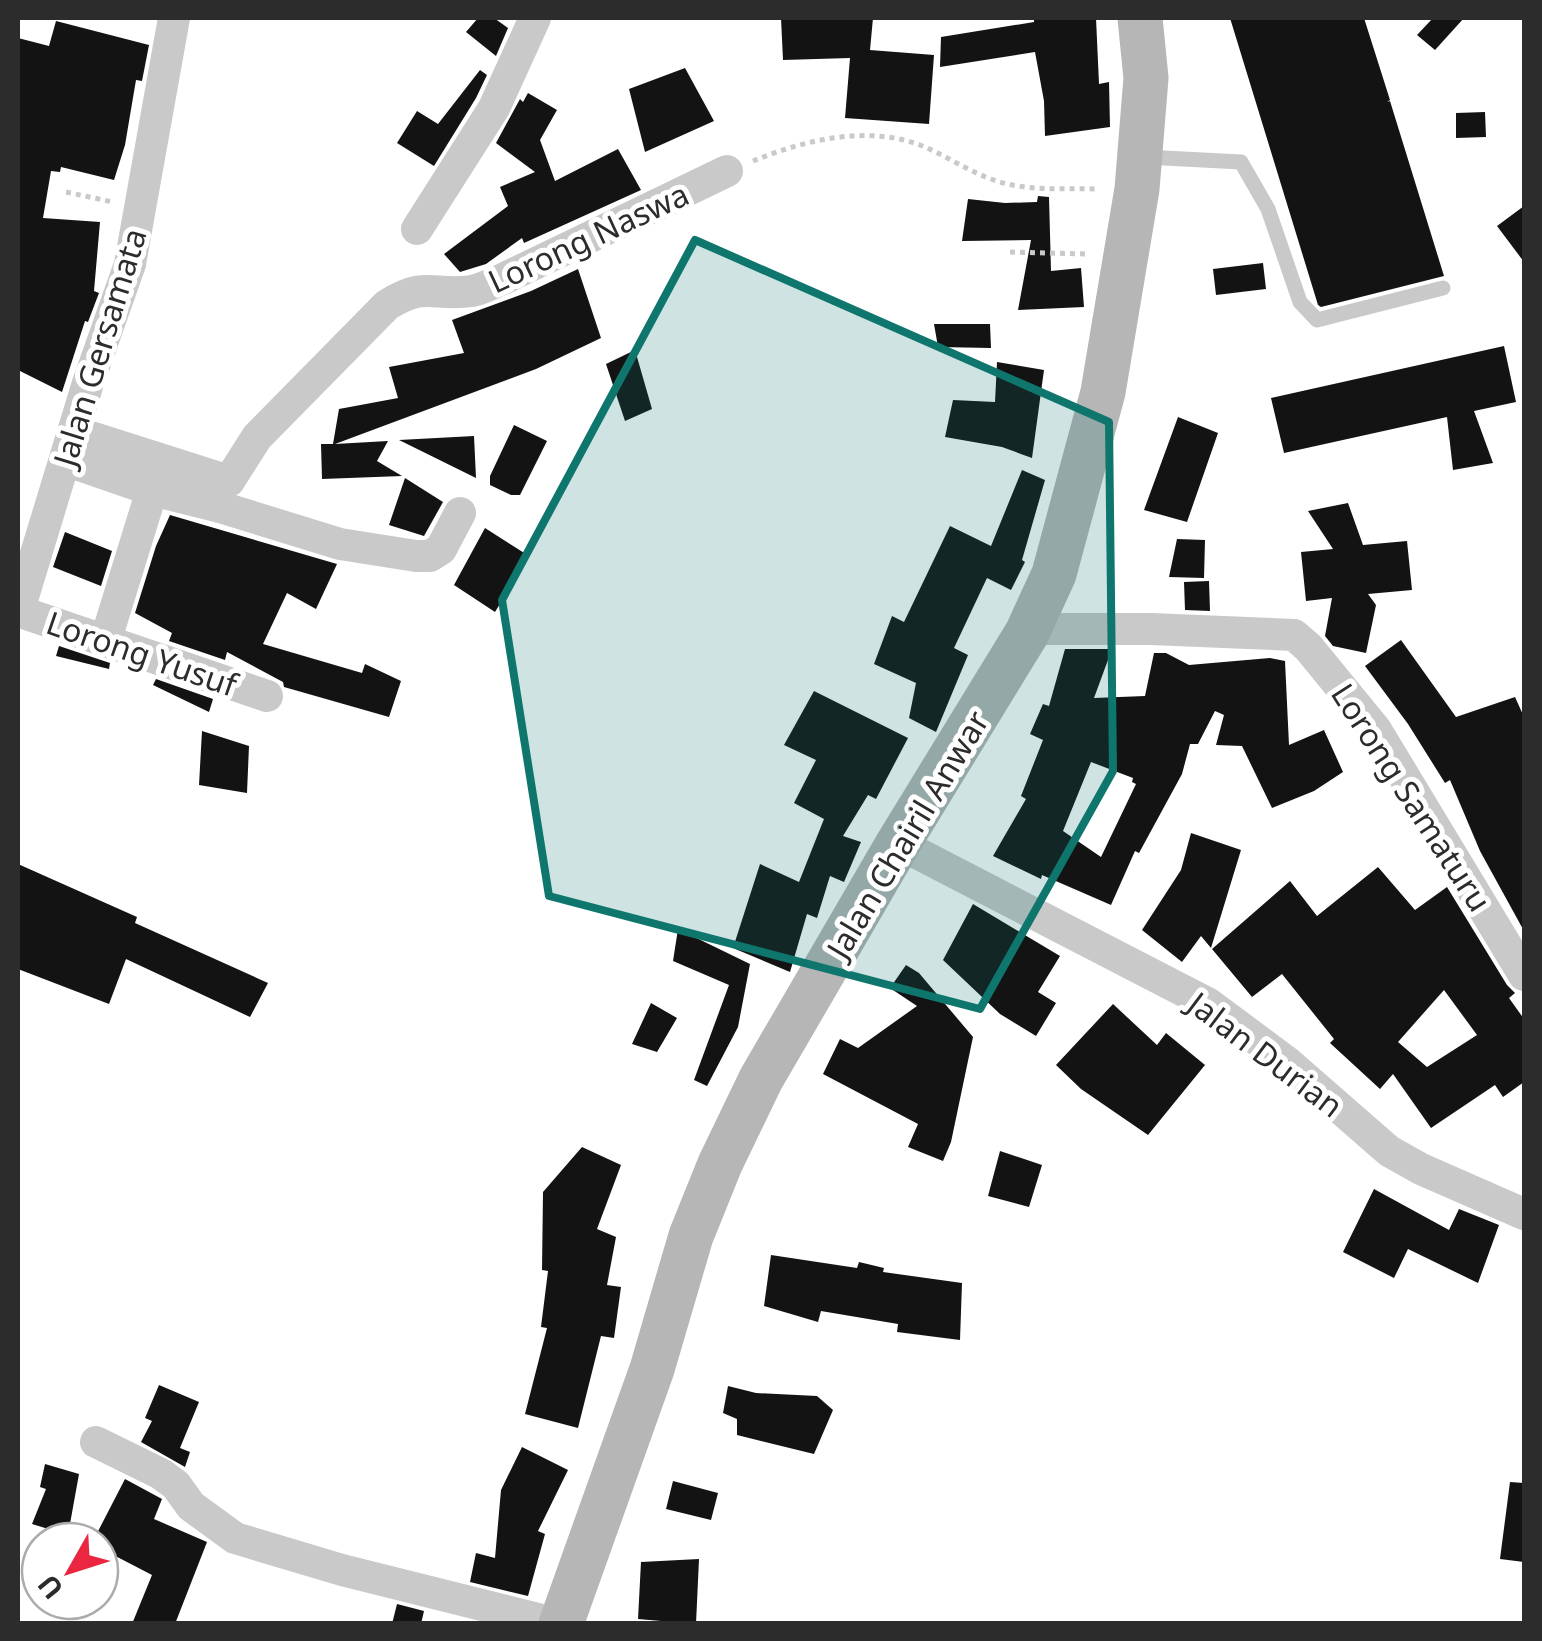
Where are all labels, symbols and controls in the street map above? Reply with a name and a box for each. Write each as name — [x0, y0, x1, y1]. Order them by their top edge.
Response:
street label: Lorong Naswa — [481, 172, 695, 302]
street label: Jalan Gersamata — [42, 223, 156, 474]
street label: Lorong Yusuf — [41, 600, 245, 706]
street label: Lorong Samaturu — [1322, 675, 1502, 919]
street label: Jalan Chairil Anwar — [814, 702, 998, 968]
street label: Jalan Durian — [1177, 980, 1352, 1126]
north arrow — [20, 1521, 120, 1621]
text: U — [28, 1567, 71, 1608]

